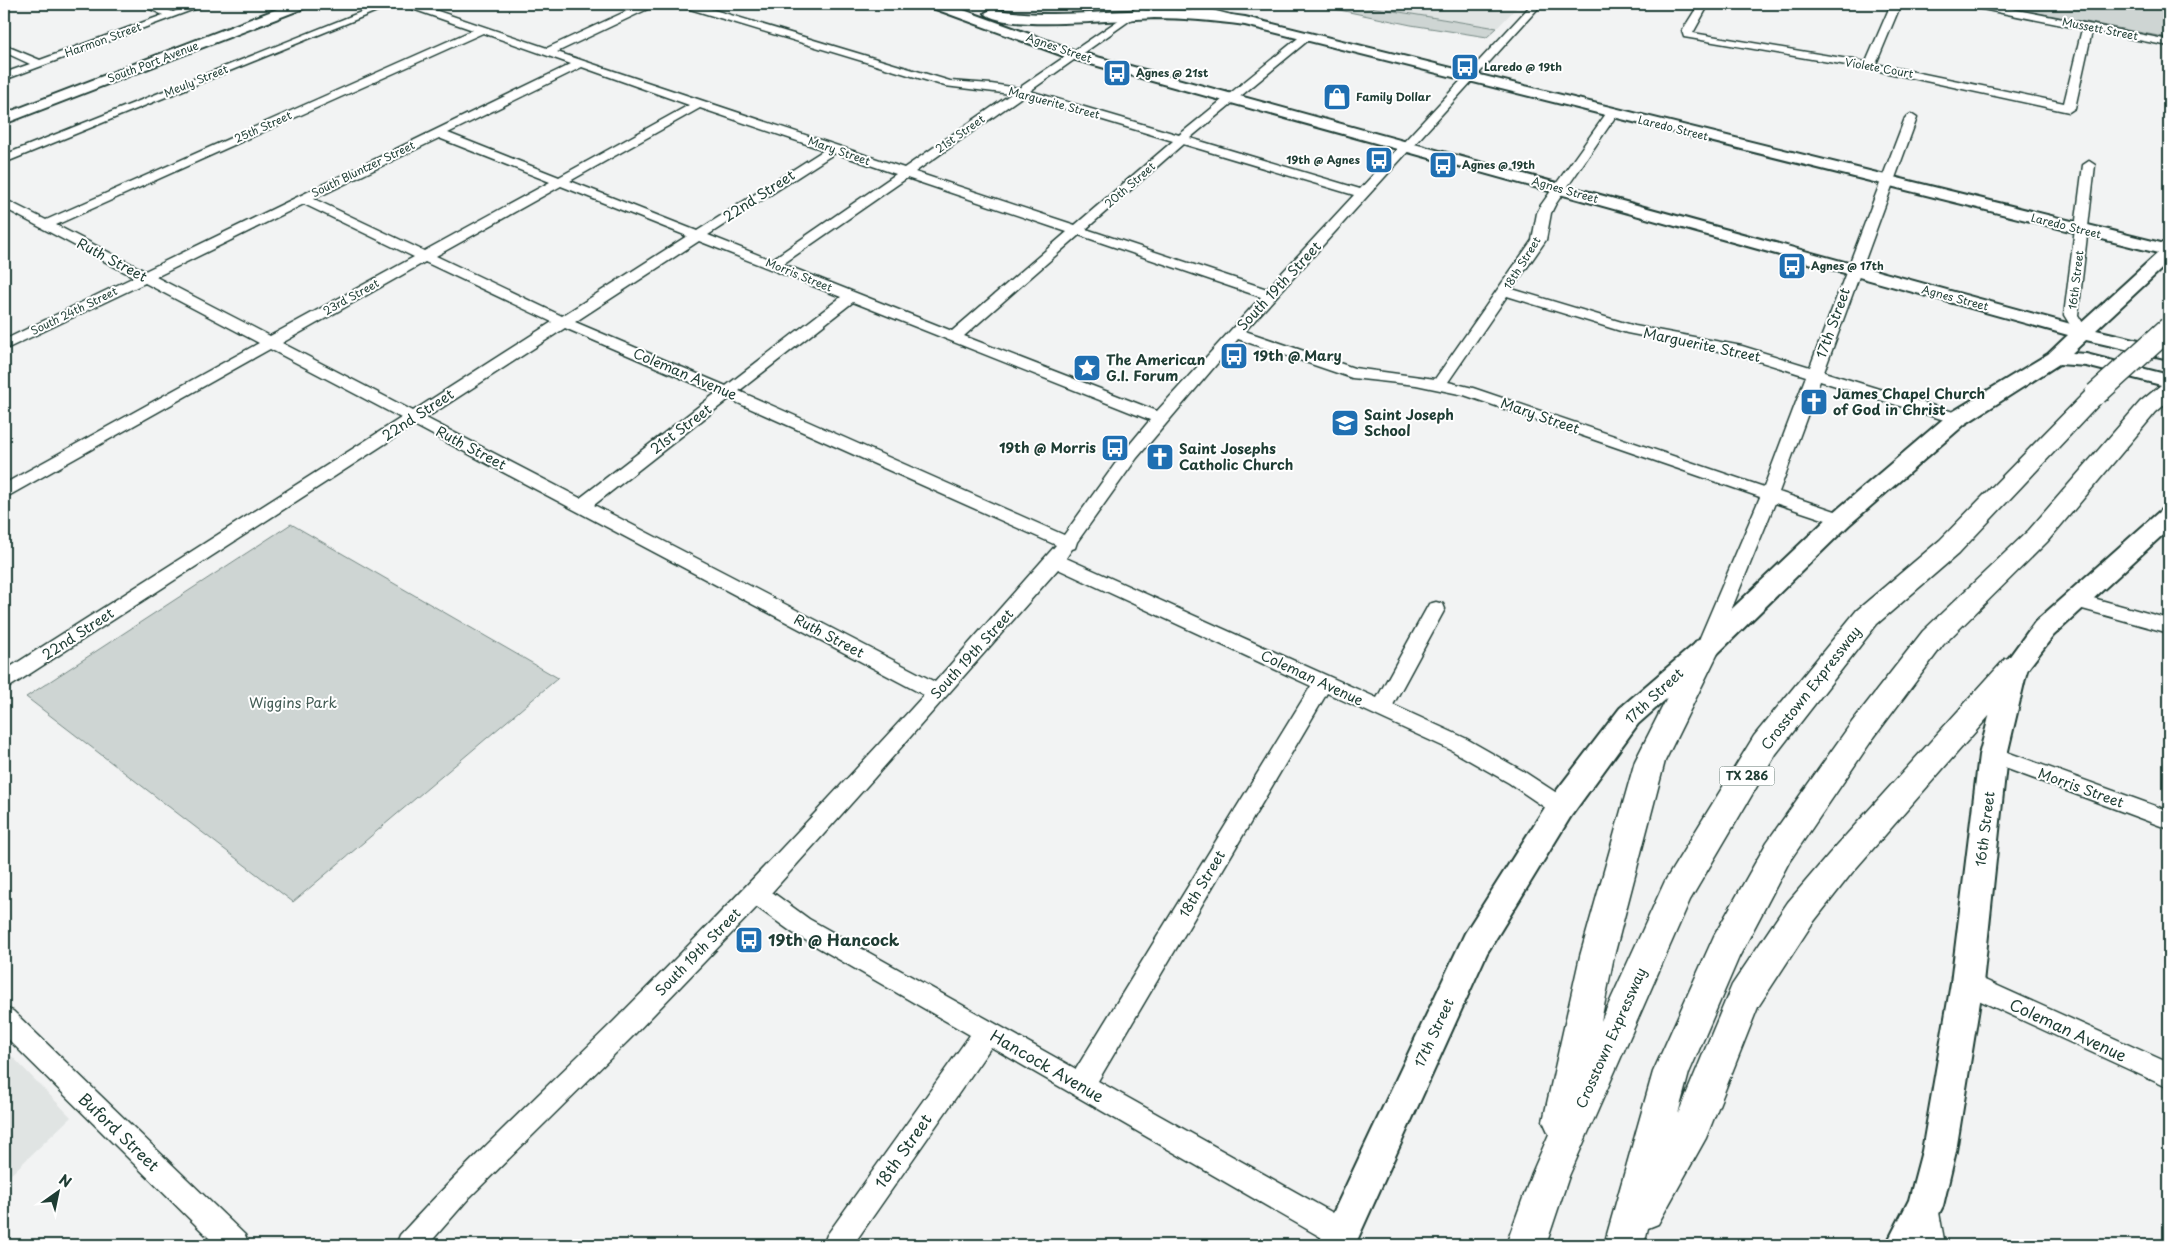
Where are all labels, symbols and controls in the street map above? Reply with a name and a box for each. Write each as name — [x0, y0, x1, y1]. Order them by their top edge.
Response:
street label: Mussett Street — [2061, 13, 2140, 44]
street label: Harmon Street — [62, 18, 144, 61]
street label: Agnes Street — [1024, 28, 1095, 67]
street label: South Port Avenue — [105, 36, 201, 87]
bus stop icon: Laredo @ 19th — [1450, 52, 1480, 82]
street label: Violete Court — [1843, 53, 1915, 82]
bus stop icon: Agnes @ 21st — [1102, 58, 1132, 88]
place label: Laredo @ 19th — [1484, 58, 1562, 75]
street label: Meuly Street — [161, 60, 231, 101]
place label: Agnes @ 21st — [1136, 64, 1209, 81]
street label: Marguerite Street — [1007, 82, 1102, 123]
shop icon: Family Dollar — [1322, 82, 1352, 112]
place label: Family Dollar — [1356, 88, 1431, 105]
street label: 25th Street — [231, 106, 295, 147]
street label: 21st Street — [932, 110, 988, 157]
street label: Laredo Street — [1636, 111, 1710, 145]
street label: Mary Street — [806, 132, 872, 169]
street label: South Bluntzer Street — [308, 136, 417, 201]
bus stop icon: 19th @ Agnes — [1364, 145, 1394, 175]
bus stop icon: Agnes @ 19th — [1428, 150, 1458, 180]
place label: 19th @ Agnes — [1286, 151, 1360, 168]
place label: Agnes @ 19th — [1462, 156, 1535, 173]
street label: 20th Street — [1101, 157, 1159, 211]
street label: 22nd Street — [719, 164, 799, 227]
street label: Agnes Street — [1530, 172, 1601, 207]
street label: Laredo Street — [2029, 209, 2103, 243]
street label: Ruth Street — [73, 232, 151, 287]
street label: 18th Street — [1499, 233, 1545, 292]
street label: South 19th Street — [1232, 236, 1326, 335]
street label: 16th Street — [2063, 249, 2088, 310]
bus stop icon: Agnes @ 17th — [1777, 251, 1807, 281]
street label: Morris Street — [763, 253, 836, 296]
place label: Agnes @ 17th — [1811, 257, 1884, 274]
street label: 23rd Street — [320, 274, 382, 319]
street label: Agnes Street — [1920, 280, 1991, 315]
street label: South 24th Street — [28, 282, 120, 339]
street label: 17th Street — [1810, 284, 1855, 361]
street label: Marguerite Street — [1642, 322, 1763, 367]
bus stop icon: 19th @ Mary — [1219, 341, 1249, 371]
street label: Coleman Avenue — [630, 342, 741, 405]
place label: 19th @ Mary — [1253, 345, 1342, 366]
place label: The American G.I. Forum — [1106, 349, 1205, 386]
place icon: The American G.I. Forum — [1072, 353, 1102, 383]
street label: 22nd Street — [378, 383, 458, 446]
place label: James Chapel Church of God in Christ — [1833, 383, 1985, 420]
church icon: James Chapel Church of God in Christ — [1799, 387, 1829, 417]
street label: Mary Street — [1498, 392, 1583, 439]
street label: 21st Street — [646, 398, 716, 459]
place label: Saint Joseph School — [1364, 404, 1454, 441]
school or university icon: Saint Joseph School — [1330, 408, 1360, 438]
street label: Ruth Street — [432, 420, 510, 475]
bus stop icon: 19th @ Morris — [1100, 433, 1130, 463]
place label: 19th @ Morris — [999, 437, 1096, 458]
place label: Saint Josephs Catholic Church — [1179, 438, 1293, 475]
church icon: Saint Josephs Catholic Church — [1145, 442, 1175, 472]
street label: 22nd Street — [38, 602, 118, 665]
street label: South 19th Street — [925, 603, 1018, 703]
street label: Ruth Street — [790, 608, 868, 663]
street label: Crosstown Expressway — [1756, 621, 1866, 754]
street label: Coleman Avenue — [1257, 645, 1367, 711]
street label: 17th Street — [1620, 663, 1688, 728]
park label: Wiggins Park — [249, 692, 338, 713]
street label: Morris Street — [2035, 762, 2127, 813]
road number: TX 286 — [1720, 766, 1774, 786]
street label: 16th Street — [1969, 790, 2000, 868]
street label: 18th Street — [1173, 846, 1230, 921]
street label: South 19th Street — [650, 903, 746, 1000]
bus stop icon: 19th @ Hancock — [734, 925, 764, 955]
place label: 19th @ Hancock — [768, 927, 900, 951]
street label: Crosstown Expressway — [1570, 964, 1651, 1111]
street label: Coleman Avenue — [2006, 991, 2131, 1067]
street label: 17th Street — [1408, 995, 1459, 1071]
street label: Hancock Avenue — [986, 1023, 1109, 1108]
street label: Buford Street — [74, 1086, 166, 1176]
street label: 18th Street — [868, 1108, 937, 1193]
north arrow — [32, 1166, 82, 1216]
text: N — [55, 1169, 76, 1193]

